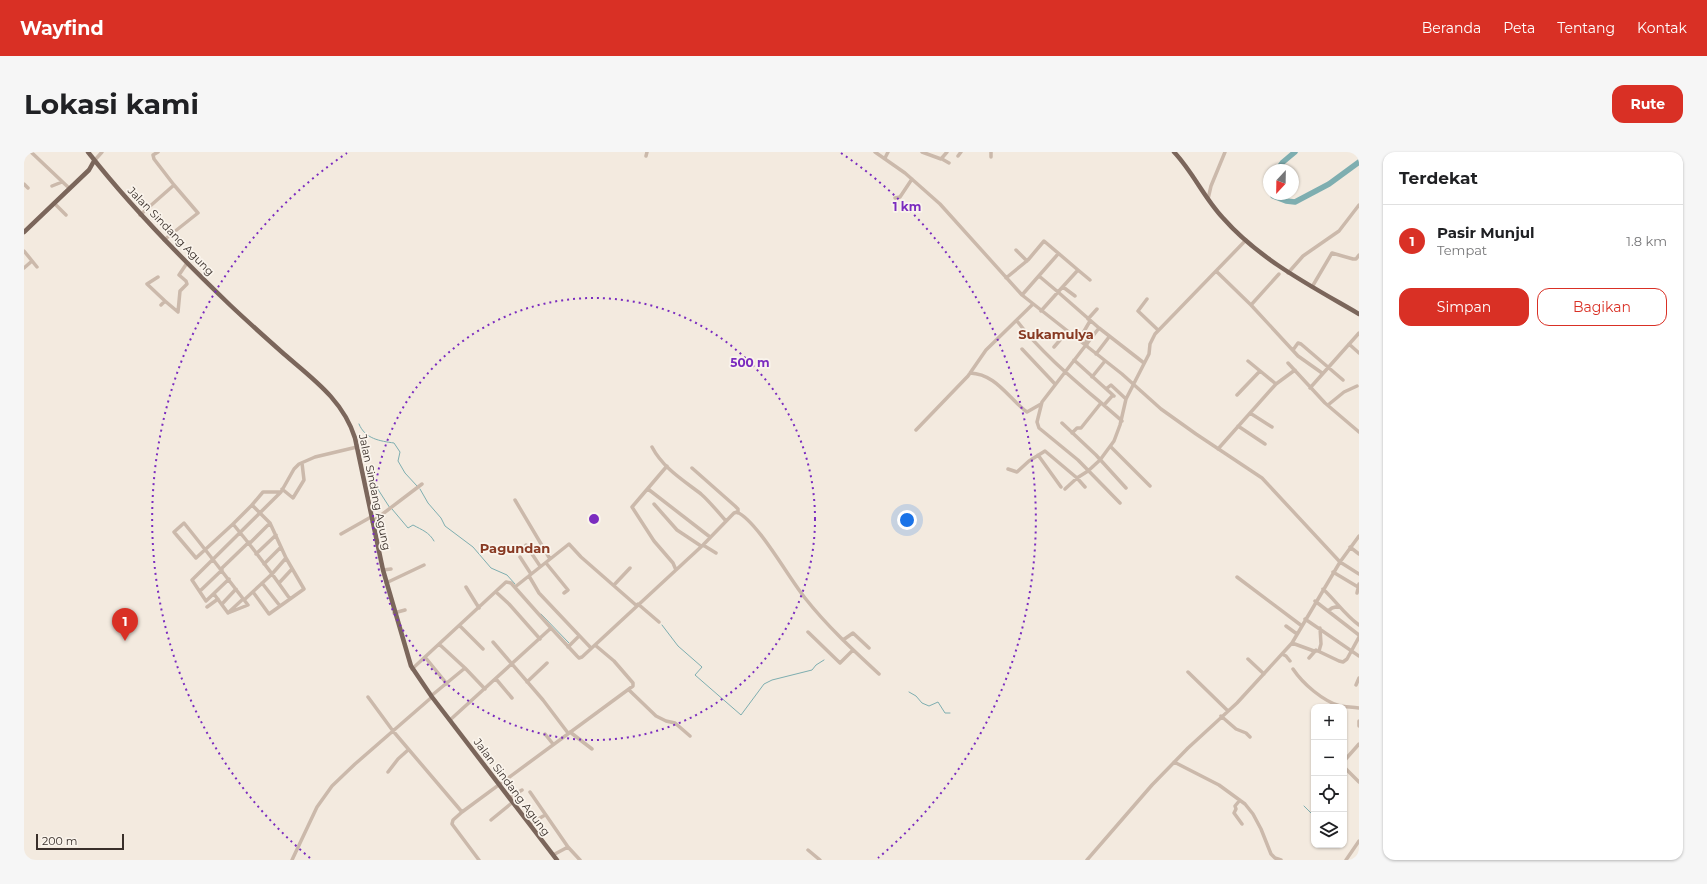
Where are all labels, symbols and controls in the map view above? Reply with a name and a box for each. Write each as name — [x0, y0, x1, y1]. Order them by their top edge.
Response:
text: Wayfind — [20, 17, 104, 40]
text: Beranda — [1422, 19, 1481, 37]
text: Peta — [1503, 19, 1535, 37]
text: Tentang — [1557, 19, 1615, 37]
text: Kontak — [1637, 19, 1687, 37]
button: Rute — [1612, 85, 1683, 123]
text: Lokasi kami — [24, 87, 199, 121]
north arrow — [1263, 164, 1299, 200]
text: Terdekat — [1399, 168, 1478, 188]
street label: Jalan Sindang Agung — [124, 183, 217, 278]
text: 1 km — [893, 199, 921, 214]
text: Pasir Munjul — [1437, 223, 1535, 242]
text: 1 — [1409, 233, 1415, 249]
text: 1.8 km — [1626, 233, 1667, 249]
text: Tempat — [1437, 242, 1487, 258]
button: Simpan — [1399, 288, 1529, 326]
button: Bagikan — [1537, 288, 1667, 326]
district label: Sukamulya — [1018, 326, 1094, 342]
text: 500 m — [730, 355, 770, 370]
street label: Jalan Sindang Agung — [356, 432, 394, 551]
your location — [897, 510, 917, 530]
centre of rings — [587, 512, 601, 526]
district label: Pagundan — [480, 540, 550, 556]
pin: 1 — [112, 608, 138, 641]
map controls — [1311, 704, 1347, 848]
button: + — [1311, 704, 1347, 740]
street label: Jalan Sindang Agung — [470, 735, 553, 839]
button: − — [1311, 740, 1347, 776]
button: locate — [1311, 776, 1347, 812]
button: layers — [1311, 812, 1347, 848]
scale bar — [36, 832, 124, 851]
text: 200 m — [42, 834, 77, 848]

